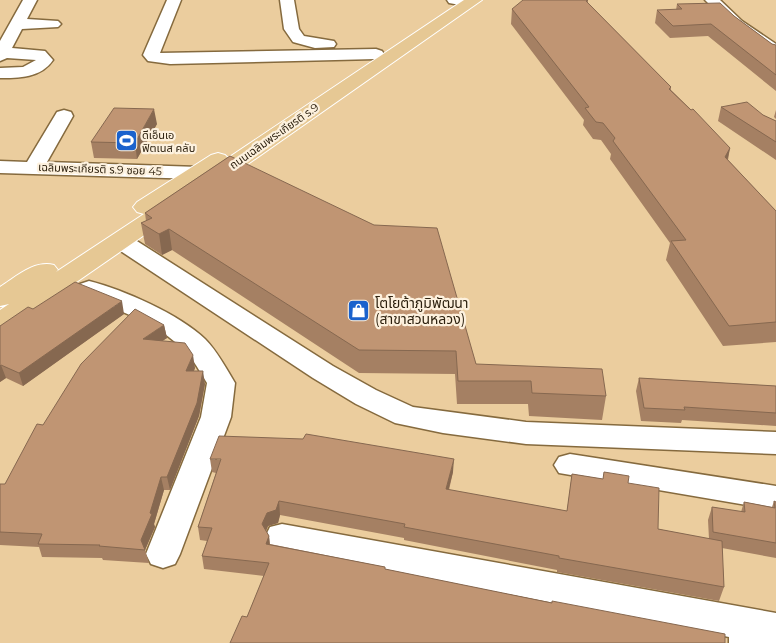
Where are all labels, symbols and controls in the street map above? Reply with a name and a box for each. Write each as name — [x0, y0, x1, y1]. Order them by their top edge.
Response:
street label: ถนนเฉลิมพระเกียรติ ร.9 — [227, 100, 322, 172]
place label: ดีเอ็นเอ ฟิตเนส คลับ — [142, 128, 195, 155]
sports icon: ดีเอ็นเอ ฟิตเนส คลับ — [114, 129, 138, 153]
street label: เฉลิมพระเกียรติ ร.9 ซอย 45 — [38, 160, 162, 178]
place label: โตโยต้าภูมิพัฒนา (สาขาสวนหลวง) — [375, 294, 469, 328]
shop icon: โตโยต้าภูมิพัฒนา (สาขาสวนหลวง) — [347, 299, 371, 323]

